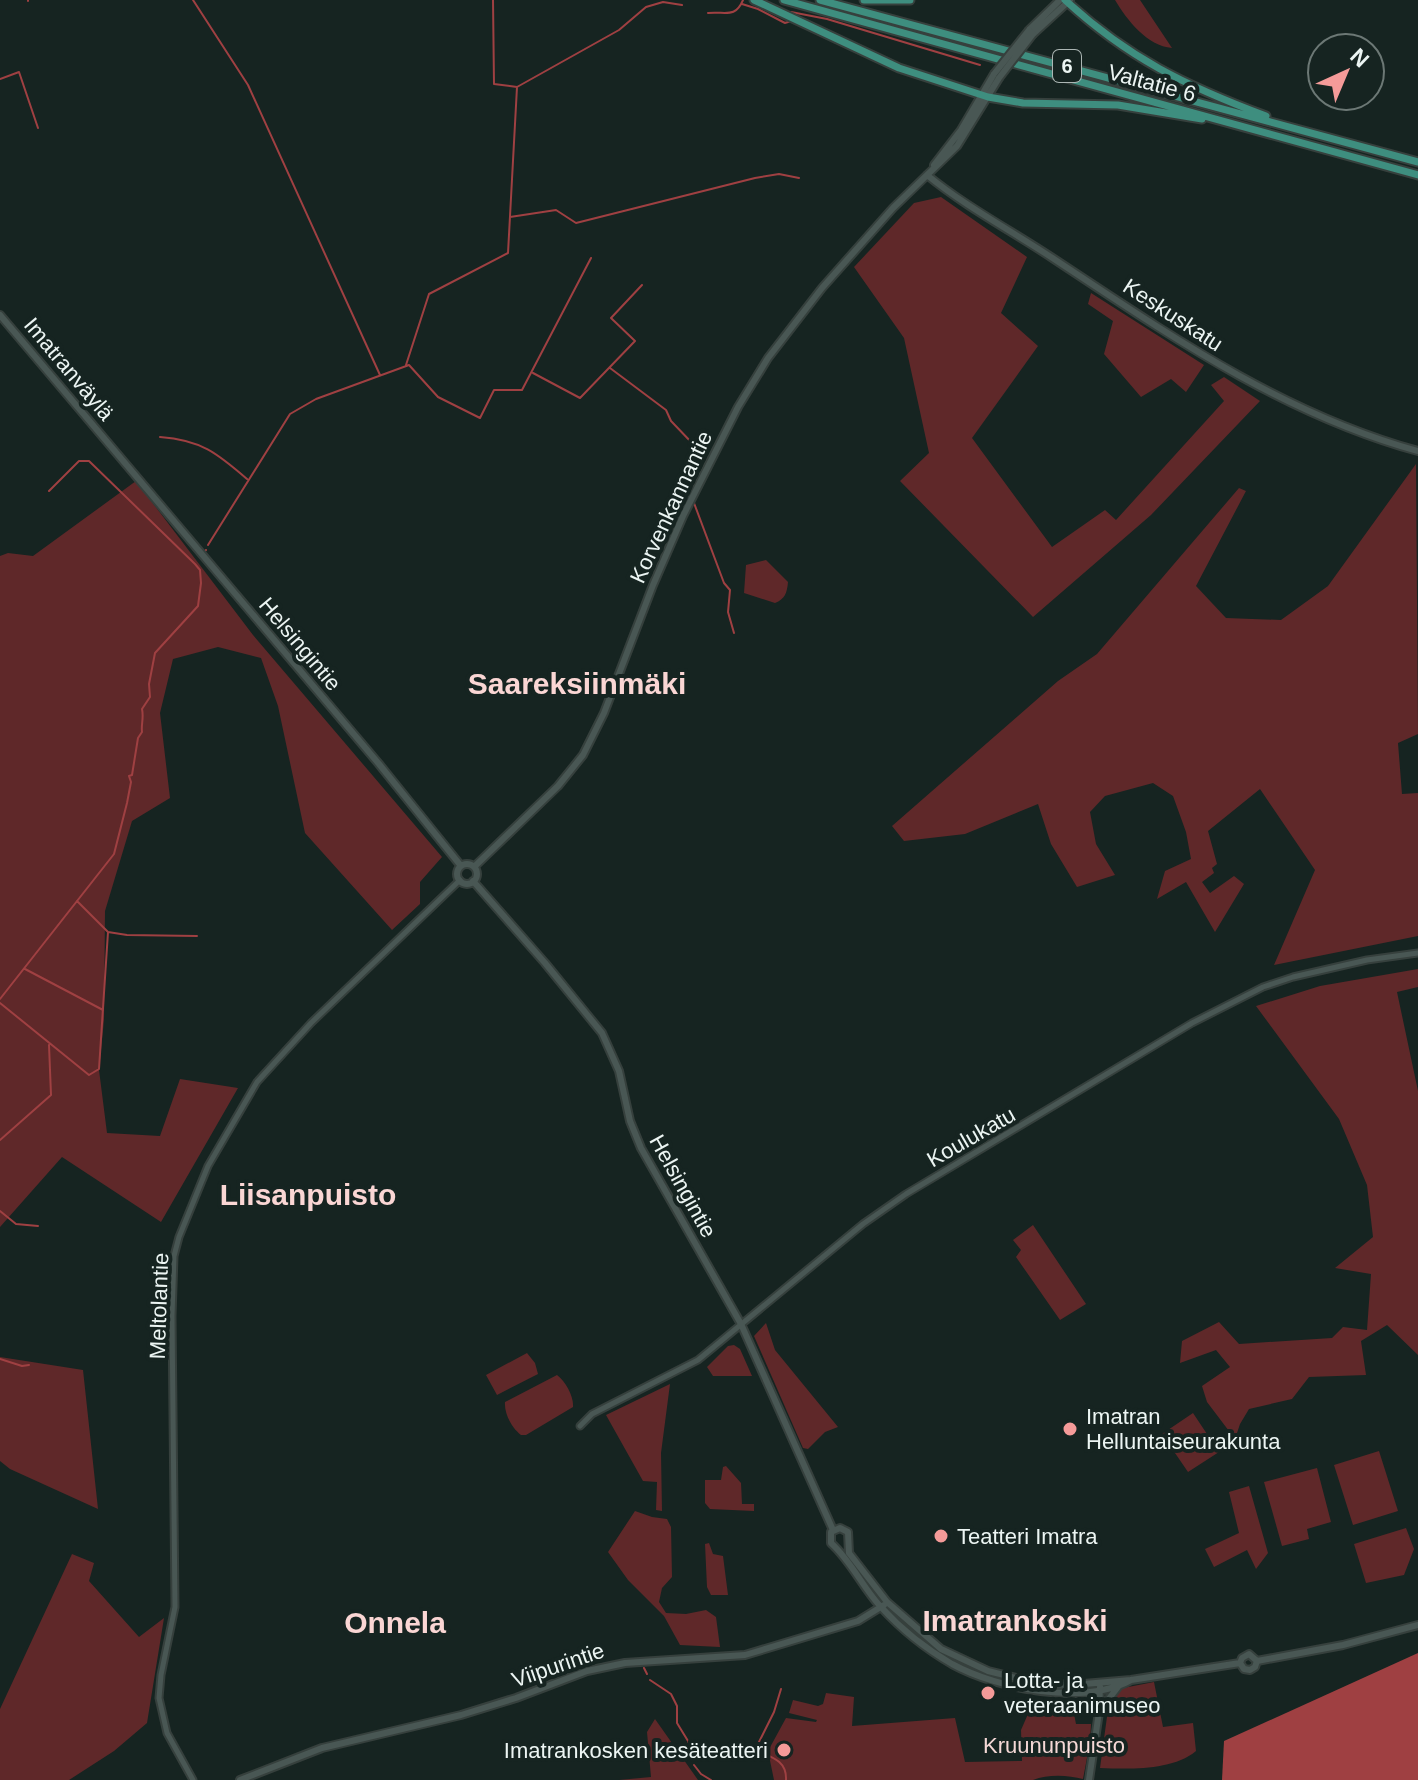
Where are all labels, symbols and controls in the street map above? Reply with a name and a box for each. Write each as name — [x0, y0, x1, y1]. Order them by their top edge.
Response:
north arrow — [1306, 32, 1386, 112]
text: N — [1345, 43, 1374, 72]
road number: 6 — [1053, 50, 1081, 82]
street label: Valtatie 6 — [1105, 59, 1199, 107]
street label: Keskuskatu — [1118, 274, 1228, 356]
street label: Imatranväylä — [19, 313, 120, 426]
street label: Korvenkannantie — [625, 427, 717, 587]
street label: Helsingintie — [254, 592, 346, 696]
district label: Saareksiinmäki — [468, 667, 686, 700]
street label: Koulukatu — [922, 1102, 1020, 1172]
street label: Helsingintie — [644, 1130, 722, 1242]
district label: Liisanpuisto — [220, 1178, 396, 1211]
street label: Meltolantie — [145, 1252, 173, 1360]
place label: Imatran Helluntaiseurakunta — [1086, 1404, 1281, 1454]
marker: Imatran Helluntaiseurakunta — [1061, 1420, 1079, 1438]
place label: Teatteri Imatra — [957, 1524, 1098, 1549]
marker: Teatteri Imatra — [932, 1527, 950, 1545]
district label: Imatrankoski — [922, 1604, 1108, 1637]
district label: Onnela — [344, 1606, 446, 1639]
street label: Viipurintie — [508, 1638, 608, 1692]
place label: Lotta- ja veteraanimuseo — [1004, 1668, 1161, 1718]
marker: Lotta- ja veteraanimuseo — [979, 1684, 997, 1702]
park label: Kruununpuisto — [983, 1733, 1125, 1758]
place label: Imatrankosken kesäteatteri — [504, 1738, 768, 1763]
marker: Imatrankosken kesäteatteri — [775, 1741, 793, 1759]

